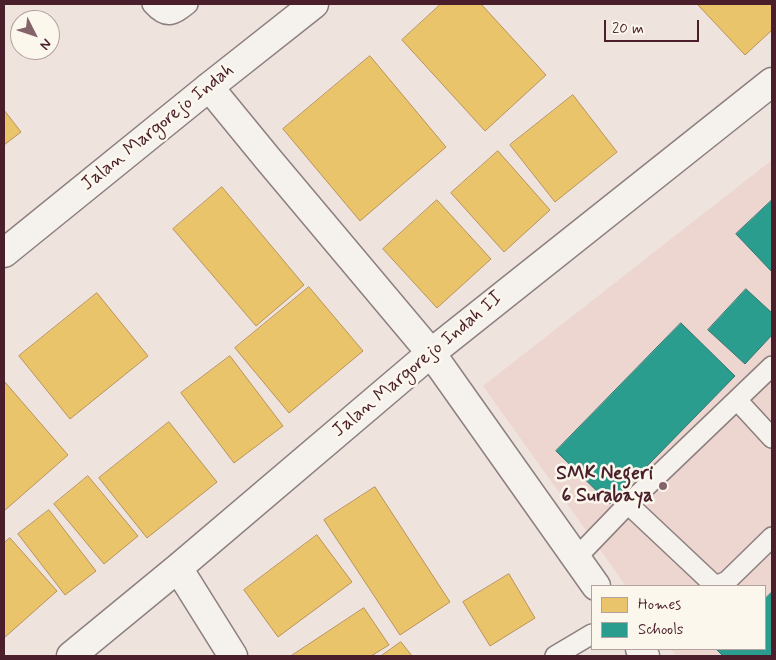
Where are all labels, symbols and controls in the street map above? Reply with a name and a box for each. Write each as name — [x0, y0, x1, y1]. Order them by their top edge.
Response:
north arrow — [10, 10, 60, 60]
scale bar — [606, 10, 701, 42]
text: 20 m — [612, 19, 644, 39]
text: N — [36, 35, 55, 54]
street label: Jalan Margorejo Indah — [77, 59, 239, 197]
street label: Jalan Margorejo Indah II — [328, 287, 508, 443]
place label: SMK Negeri 6 Surabaya — [556, 464, 653, 508]
marker: SMK Negeri 6 Surabaya — [657, 480, 669, 492]
legend — [591, 585, 766, 650]
text: Homes — [638, 595, 681, 615]
text: Schools — [638, 620, 684, 640]

